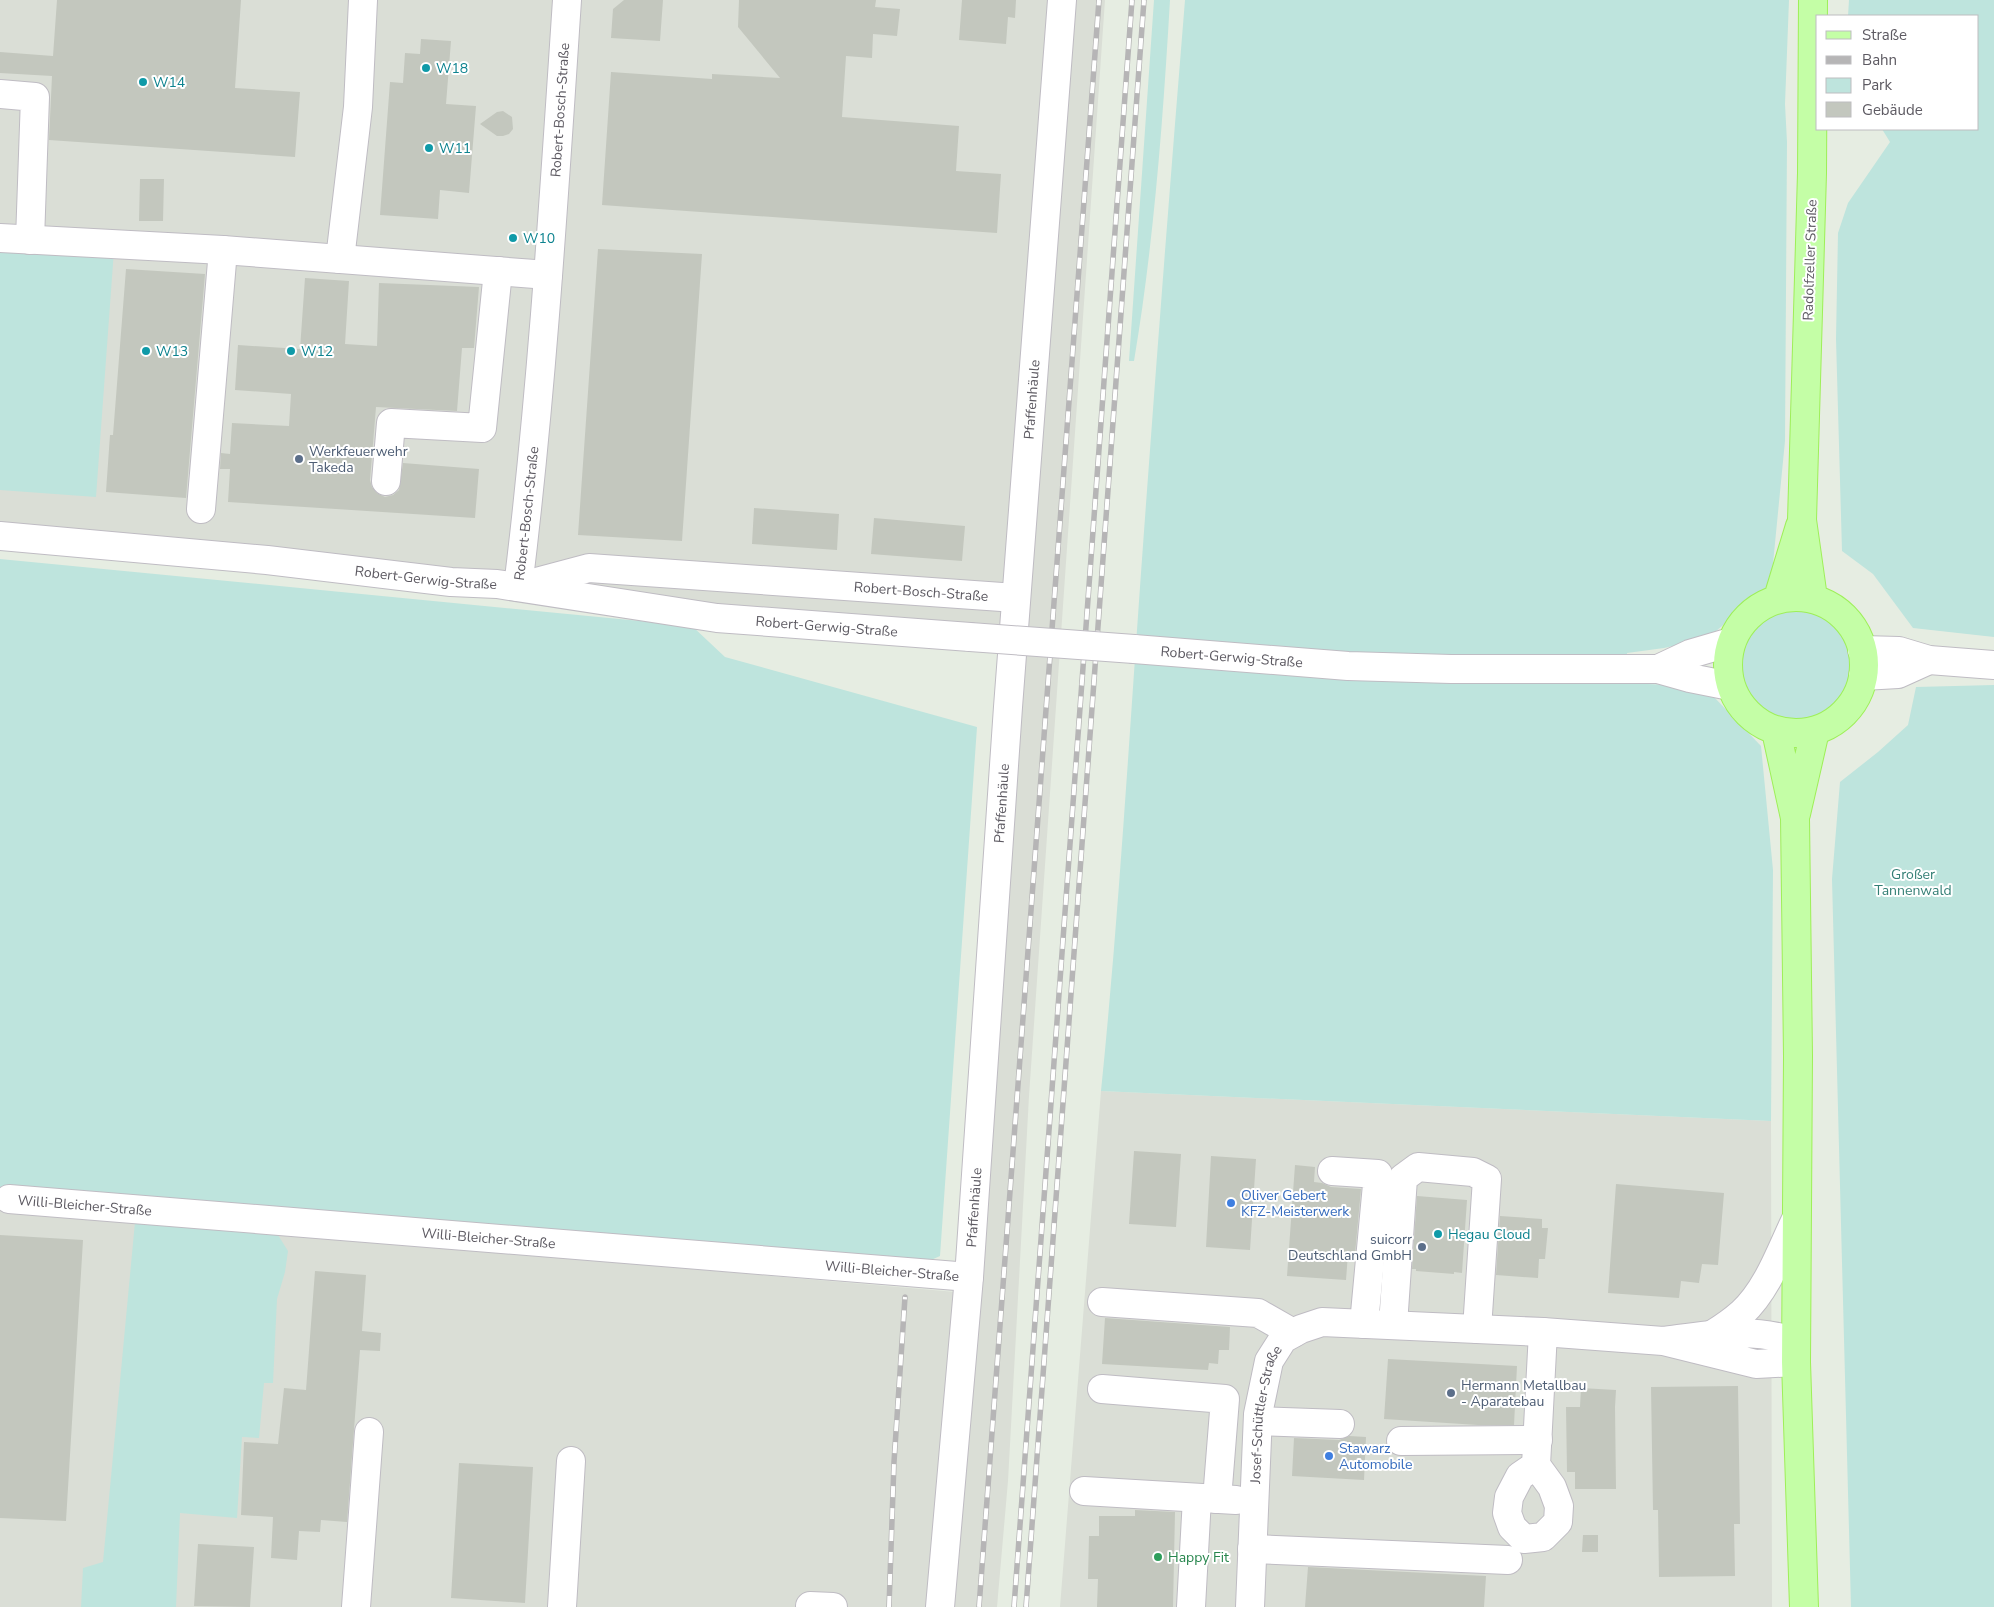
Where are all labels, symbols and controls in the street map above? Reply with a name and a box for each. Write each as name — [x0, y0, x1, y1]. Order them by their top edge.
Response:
legend — [1816, 15, 1979, 130]
text: Straße — [1862, 25, 1907, 45]
street label: Robert-Bosch-Straße — [546, 42, 574, 178]
text: Bahn — [1862, 50, 1897, 70]
place label: W18 — [436, 59, 468, 78]
marker: W18 — [420, 62, 432, 74]
place label: W14 — [153, 73, 185, 92]
text: Park — [1862, 75, 1892, 95]
marker: W14 — [137, 76, 149, 88]
text: Gebäude — [1862, 100, 1923, 120]
place label: W11 — [439, 139, 471, 158]
marker: W11 — [423, 142, 435, 154]
street label: Radolfzeller Straße — [1798, 199, 1822, 321]
place label: W10 — [523, 229, 555, 248]
marker: W10 — [507, 232, 519, 244]
place label: W13 — [156, 342, 188, 361]
place label: W12 — [301, 342, 333, 361]
marker: W13 — [140, 345, 152, 357]
marker: W12 — [285, 345, 297, 357]
street label: Pfaffenhäule — [1019, 359, 1044, 440]
place label: Werkfeuerwehr Takeda — [309, 442, 408, 477]
street label: Robert-Bosch-Straße — [509, 446, 543, 582]
marker: Werkfeuerwehr Takeda — [293, 453, 305, 465]
street label: Robert-Gerwig-Straße — [354, 561, 497, 593]
street label: Robert-Bosch-Straße — [853, 577, 989, 606]
street label: Robert-Gerwig-Straße — [755, 611, 898, 641]
street label: Robert-Gerwig-Straße — [1160, 642, 1304, 672]
street label: Pfaffenhäule — [989, 763, 1014, 844]
park label: Großer Tannenwald — [1874, 865, 1952, 900]
street label: Pfaffenhäule — [962, 1167, 986, 1248]
place label: Oliver Gebert KFZ-Meisterwerk — [1241, 1186, 1350, 1221]
street label: Willi-Bleicher-Straße — [17, 1190, 153, 1220]
marker: Oliver Gebert KFZ-Meisterwerk — [1225, 1197, 1237, 1209]
street label: Willi-Bleicher-Straße — [421, 1223, 556, 1253]
place label: Hegau Cloud — [1448, 1225, 1530, 1244]
marker: Hegau Cloud — [1432, 1228, 1444, 1240]
place label: suicorr Deutschland GmbH — [1288, 1230, 1412, 1265]
marker: suicorr Deutschland GmbH — [1416, 1241, 1428, 1253]
street label: Willi-Bleicher-Straße — [824, 1256, 960, 1286]
street label: Josef-Schüttler-Straße — [1246, 1341, 1286, 1485]
place label: Hermann Metallbau - Aparatebau — [1461, 1376, 1586, 1411]
marker: Hermann Metallbau - Aparatebau — [1445, 1387, 1457, 1399]
place label: Stawarz Automobile — [1339, 1439, 1412, 1474]
marker: Stawarz Automobile — [1323, 1450, 1335, 1462]
place label: Happy Fit — [1168, 1548, 1229, 1567]
marker: Happy Fit — [1152, 1551, 1164, 1563]

